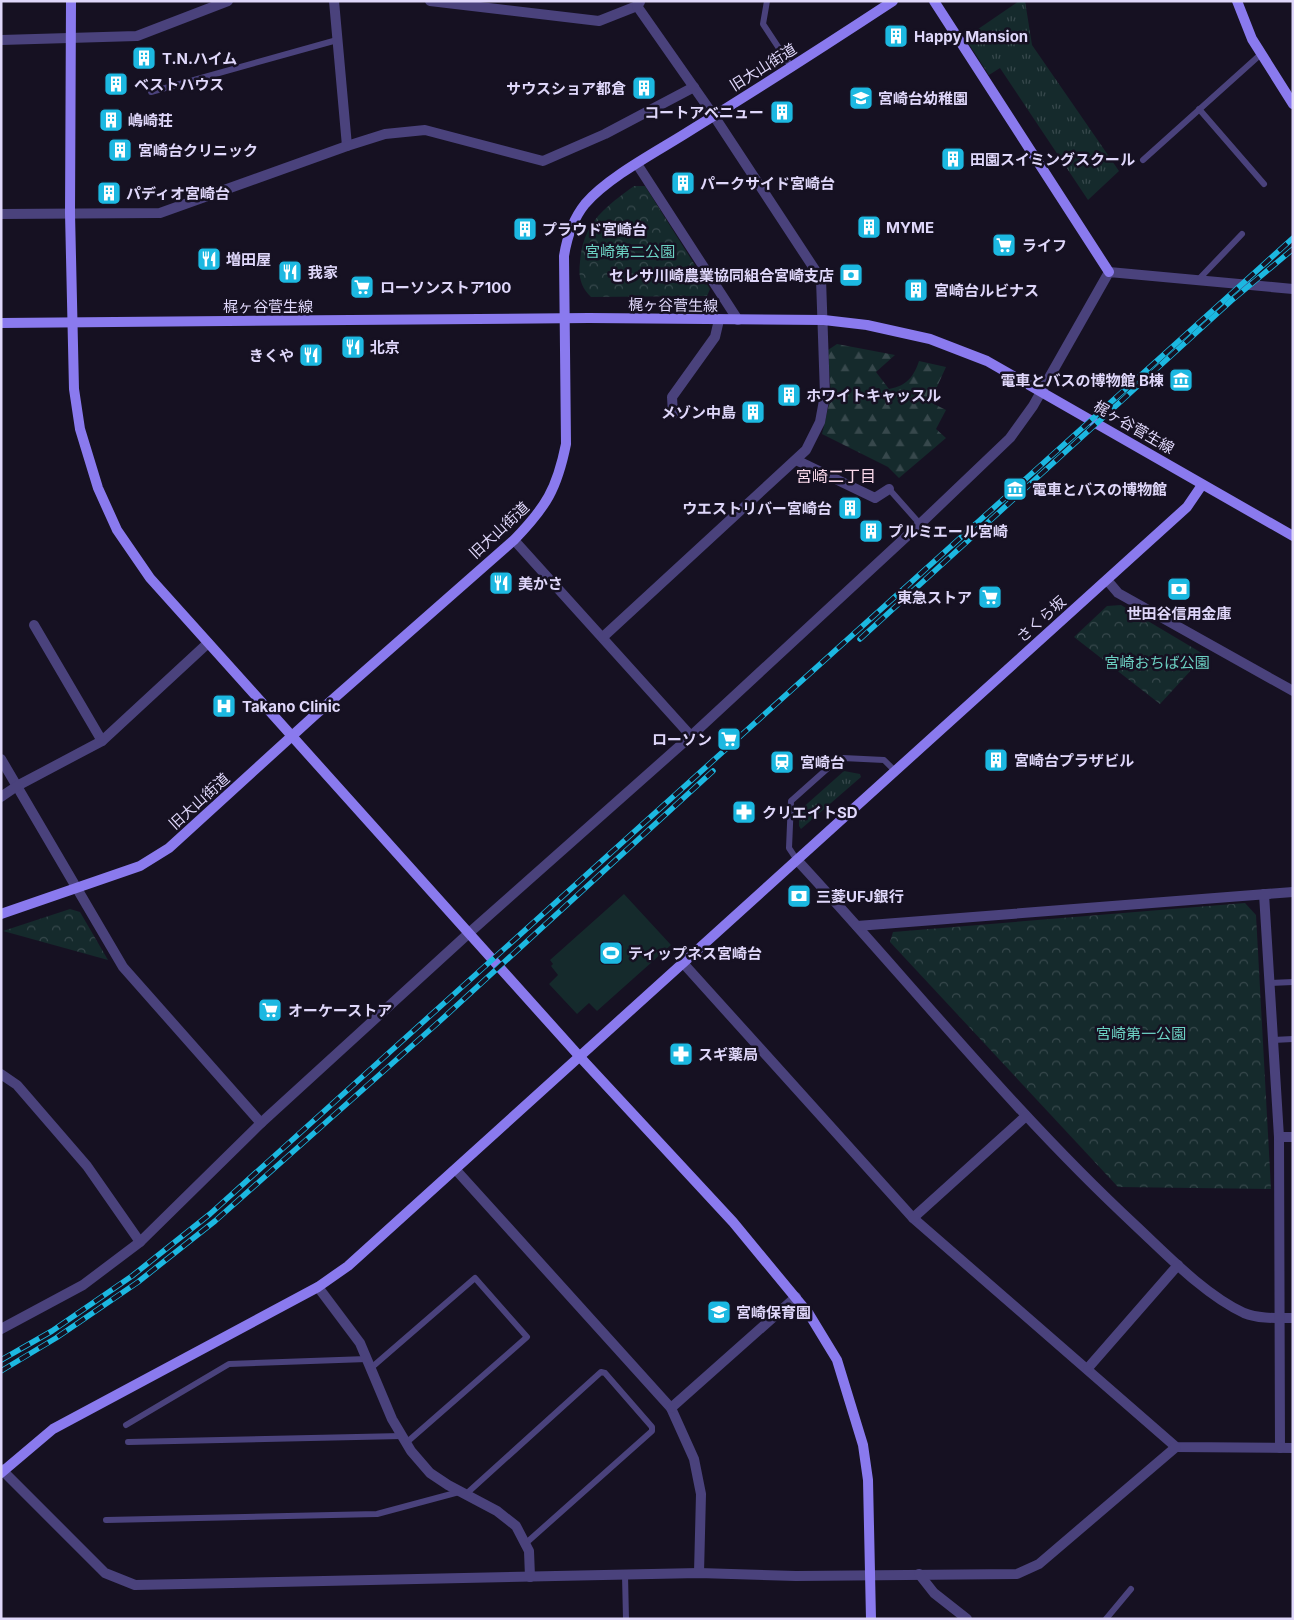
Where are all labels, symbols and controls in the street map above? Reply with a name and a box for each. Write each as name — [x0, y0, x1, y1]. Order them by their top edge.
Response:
building icon: Happy Mansion — [883, 23, 909, 49]
place label: Happy Mansion — [914, 27, 1028, 46]
street label: 旧大山街道 — [726, 39, 800, 95]
building icon: T.N.ハイム — [131, 45, 157, 71]
place label: T.N.ハイム — [162, 49, 237, 68]
building icon: ベストハウス — [103, 71, 129, 97]
place label: ベストハウス — [134, 75, 224, 94]
building icon: サウスショア都倉 — [631, 75, 657, 101]
place label: サウスショア都倉 — [506, 79, 626, 98]
school or university icon: 宮崎台幼稚園 — [848, 85, 874, 111]
place label: 宮崎台幼稚園 — [878, 89, 968, 108]
building icon: コートアベニュー — [769, 99, 795, 125]
place label: コートアベニュー — [644, 103, 764, 122]
building icon: 嶋崎荘 — [98, 107, 124, 133]
place label: 嶋崎荘 — [128, 111, 173, 130]
building icon: 宮崎台クリニック — [107, 137, 133, 163]
place label: 宮崎台クリニック — [138, 141, 258, 160]
building icon: 田園スイミングスクール — [940, 146, 966, 172]
place label: 田園スイミングスクール — [970, 150, 1135, 169]
building icon: パークサイド宮崎台 — [670, 170, 696, 196]
place label: パークサイド宮崎台 — [700, 174, 835, 193]
building icon: パディオ宮崎台 — [96, 180, 122, 206]
place label: パディオ宮崎台 — [126, 184, 230, 203]
building icon: MYME — [856, 214, 882, 240]
building icon: プラウド宮崎台 — [512, 216, 538, 242]
place label: MYME — [886, 218, 934, 237]
place label: プラウド宮崎台 — [542, 220, 647, 239]
supermarket icon: ライフ — [991, 232, 1017, 258]
place label: ライフ — [1022, 236, 1067, 255]
park label: 宮崎第二公園 — [585, 242, 675, 261]
restaurant icon: 増田屋 — [196, 246, 222, 272]
place label: 増田屋 — [226, 250, 271, 269]
restaurant icon: 我家 — [277, 259, 303, 285]
bank icon: セレサ川崎農業協同組合宮崎支店 — [838, 262, 864, 288]
place label: 我家 — [308, 263, 338, 282]
place label: セレサ川崎農業協同組合宮崎支店 — [609, 266, 834, 285]
supermarket icon: ローソンストア100 — [349, 274, 375, 300]
building icon: 宮崎台ルビナス — [903, 277, 929, 303]
place label: ローソンストア100 — [380, 278, 511, 297]
place label: 宮崎台ルビナス — [934, 281, 1039, 300]
street label: 梶ヶ谷菅生線 — [628, 295, 718, 315]
street label: 梶ヶ谷菅生線 — [223, 297, 313, 316]
restaurant icon: 北京 — [340, 334, 366, 360]
place label: 北京 — [370, 338, 400, 357]
restaurant icon: きくや — [298, 342, 324, 368]
place label: きくや — [249, 346, 294, 365]
museum icon: 電車とバスの博物館 B棟 — [1168, 367, 1194, 393]
place label: 電車とバスの博物館 B棟 — [1001, 371, 1164, 390]
building icon: ホワイトキャッスル — [776, 382, 802, 408]
place label: ホワイトキャッスル — [806, 386, 941, 405]
street label: 梶ヶ谷菅生線 — [1090, 396, 1178, 458]
building icon: メゾン中島 — [740, 399, 766, 425]
place label: メゾン中島 — [661, 403, 736, 422]
district label: 宮崎二丁目 — [796, 466, 876, 486]
museum icon: 電車とバスの博物館 — [1002, 476, 1028, 502]
place label: 電車とバスの博物館 — [1032, 480, 1167, 499]
building icon: ウエストリバー宮崎台 — [837, 495, 863, 521]
street label: 旧大山街道 — [465, 497, 533, 563]
place label: ウエストリバー宮崎台 — [682, 499, 832, 518]
building icon: プルミエール宮崎 — [858, 518, 884, 544]
place label: プルミエール宮崎 — [888, 522, 1008, 541]
restaurant icon: 美かさ — [488, 570, 514, 596]
place label: 美かさ — [518, 574, 563, 593]
bank icon: 世田谷信用金庫 — [1166, 576, 1192, 602]
supermarket icon: 東急ストア — [977, 584, 1003, 610]
place label: 東急ストア — [897, 588, 972, 607]
street label: さくら坂 — [1012, 592, 1070, 646]
place label: 世田谷信用金庫 — [1126, 604, 1232, 623]
park label: 宮崎おちば公園 — [1104, 653, 1210, 672]
hospital icon: Takano Clinic — [211, 693, 237, 719]
place label: Takano Clinic — [242, 697, 341, 716]
supermarket icon: ローソン — [716, 726, 742, 752]
place label: ローソン — [652, 730, 712, 749]
building icon: 宮崎台プラザビル — [983, 747, 1009, 773]
station icon: 宮崎台 — [769, 749, 795, 775]
place label: 宮崎台プラザビル — [1014, 751, 1134, 770]
place label: 宮崎台 — [800, 753, 845, 772]
street label: 旧大山街道 — [165, 769, 233, 833]
pharmacy icon: クリエイトSD — [731, 799, 757, 825]
place label: クリエイトSD — [762, 803, 858, 822]
bank icon: 三菱UFJ銀行 — [786, 883, 812, 909]
place label: 三菱UFJ銀行 — [816, 887, 904, 906]
sports icon: ティップネス宮崎台 — [598, 940, 624, 966]
place label: ティップネス宮崎台 — [628, 944, 762, 963]
supermarket icon: オーケーストア — [257, 997, 283, 1023]
place label: オーケーストア — [288, 1001, 392, 1020]
park label: 宮崎第一公園 — [1096, 1024, 1186, 1043]
pharmacy icon: スギ薬局 — [668, 1041, 694, 1067]
place label: スギ薬局 — [698, 1045, 758, 1064]
school or university icon: 宮崎保育園 — [706, 1299, 732, 1325]
place label: 宮崎保育園 — [736, 1303, 811, 1322]

